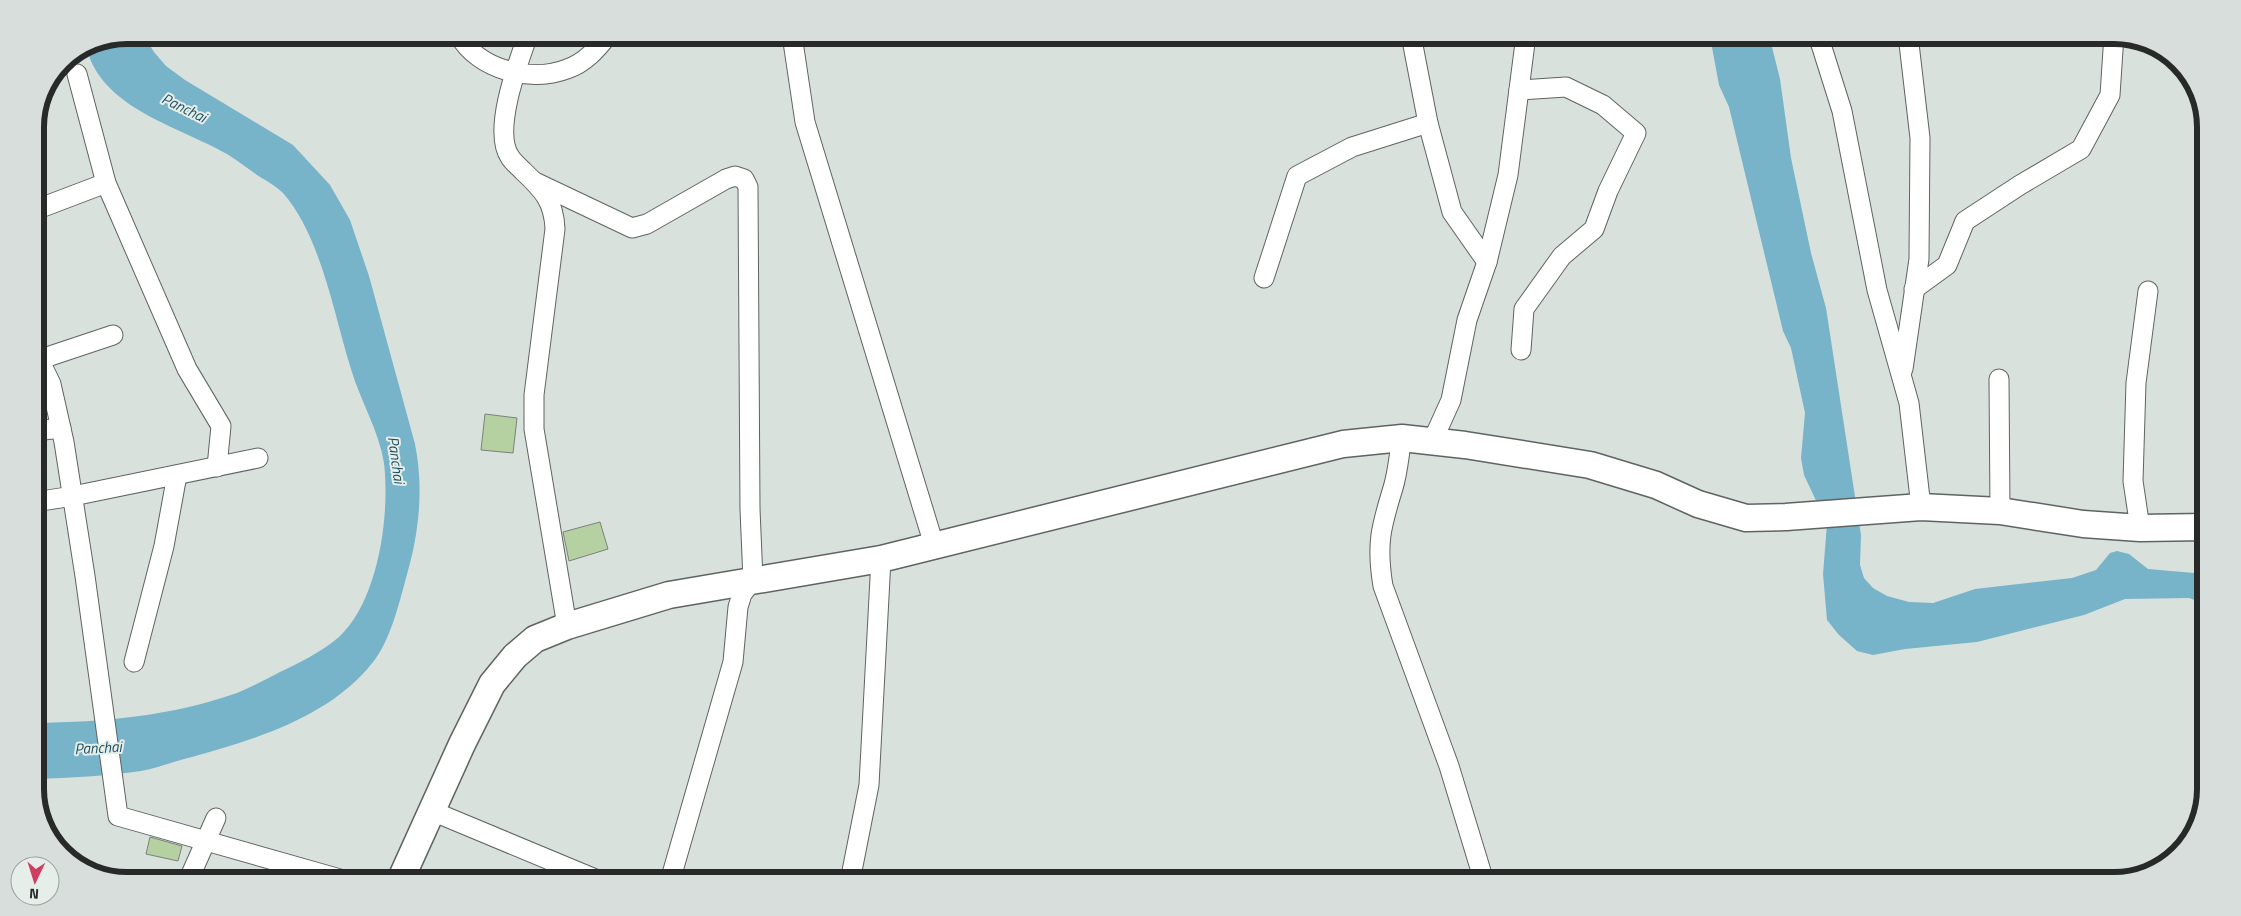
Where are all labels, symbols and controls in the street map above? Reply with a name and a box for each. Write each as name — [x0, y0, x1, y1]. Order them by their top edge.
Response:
water label: Panchai — [158, 87, 212, 129]
water label: Panchai — [382, 435, 411, 487]
water label: Panchai — [74, 735, 124, 760]
north arrow — [10, 856, 60, 906]
text: N — [28, 884, 40, 905]

